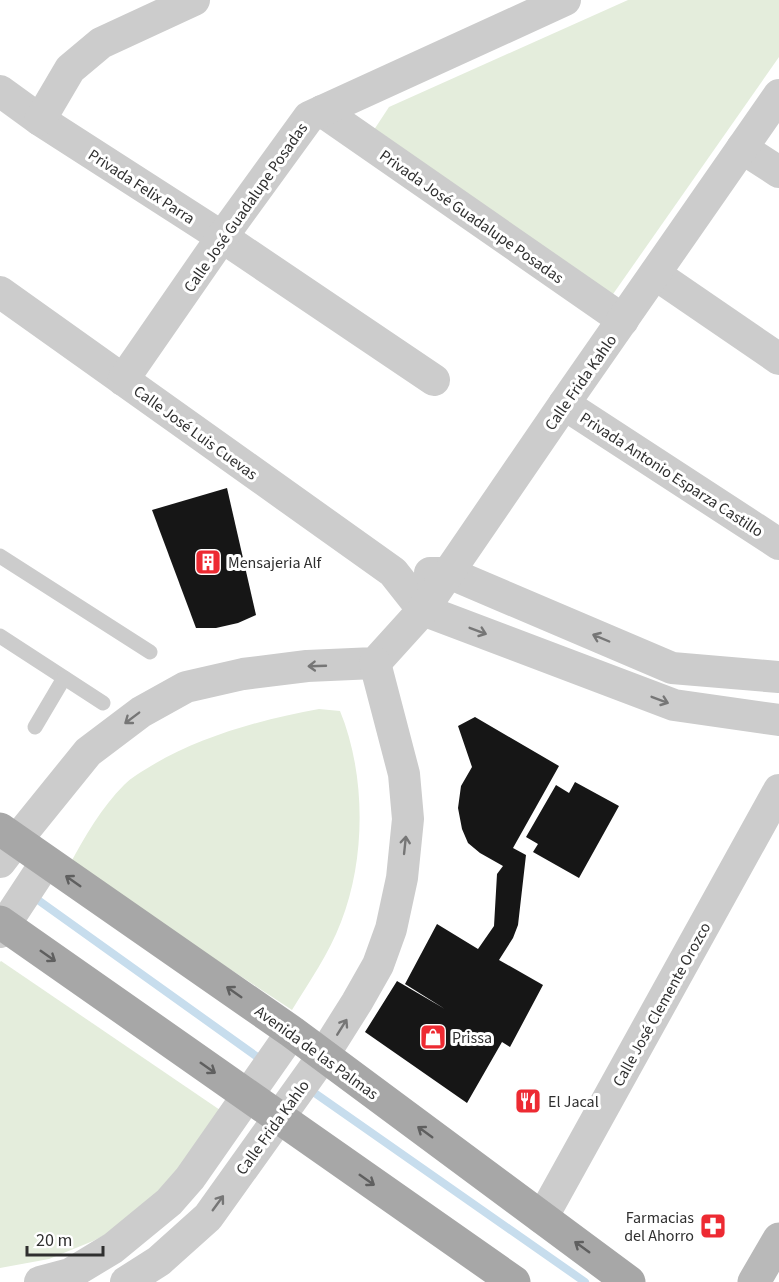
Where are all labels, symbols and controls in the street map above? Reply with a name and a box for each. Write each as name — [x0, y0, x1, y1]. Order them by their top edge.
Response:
street label: Calle José Guadalupe Posadas — [179, 118, 313, 297]
street label: Privada Felix Parra — [84, 144, 199, 230]
street label: Privada José Guadalupe Posadas — [375, 145, 568, 289]
street label: Calle Frida Kahlo — [540, 330, 622, 435]
street label: Calle José Luis Cuevas — [129, 380, 262, 485]
street label: Privada Antonio Esparza Castillo — [575, 407, 767, 543]
building icon: Mensajeria Alf — [193, 547, 223, 577]
place label: Mensajeria Alf — [228, 552, 322, 574]
one-way arrow — [468, 626, 487, 637]
one-way arrow — [592, 632, 611, 643]
one-way arrow — [307, 660, 327, 671]
one-way arrow — [650, 695, 669, 706]
one-way arrow — [124, 712, 140, 725]
one-way arrow — [400, 836, 411, 856]
one-way arrow — [66, 875, 82, 887]
street label: Calle José Clemente Orozco — [607, 918, 716, 1091]
one-way arrow — [39, 950, 56, 962]
one-way arrow — [226, 986, 242, 998]
street label: Avenida de las Palmas — [250, 1001, 383, 1105]
one-way arrow — [336, 1019, 348, 1036]
shop icon: Prissa — [418, 1022, 448, 1052]
place label: Prissa — [452, 1027, 492, 1049]
one-way arrow — [199, 1062, 215, 1074]
street label: Calle Frida Kahlo — [231, 1076, 315, 1180]
restaurant icon: El Jacal — [513, 1086, 543, 1116]
place label: El Jacal — [548, 1091, 599, 1113]
one-way arrow — [418, 1125, 434, 1138]
one-way arrow — [359, 1174, 375, 1186]
one-way arrow — [211, 1196, 224, 1212]
place label: Farmacias del Ahorro — [624, 1207, 694, 1247]
pharmacy icon: Farmacias del Ahorro — [698, 1211, 728, 1241]
scale bar — [27, 1219, 104, 1257]
text: 20 m — [36, 1228, 72, 1253]
one-way arrow — [575, 1241, 591, 1254]

